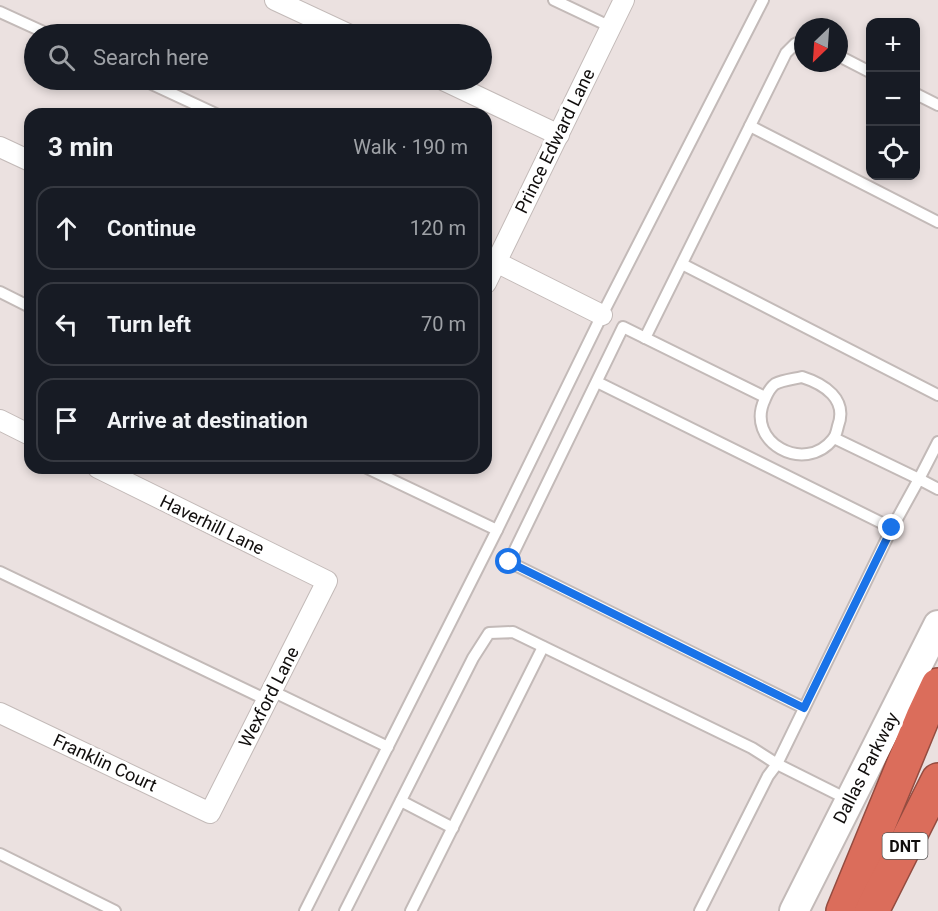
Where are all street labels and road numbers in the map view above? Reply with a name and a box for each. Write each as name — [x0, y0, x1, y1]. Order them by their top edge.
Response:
street label: Prince Edward Lane — [510, 65, 599, 217]
street label: Haverhill Lane — [157, 490, 268, 559]
street label: Wexford Lane — [234, 643, 303, 751]
street label: Dallas Parkway — [829, 708, 903, 827]
street label: Franklin Court — [50, 729, 160, 796]
road number: DNT — [882, 833, 928, 859]

